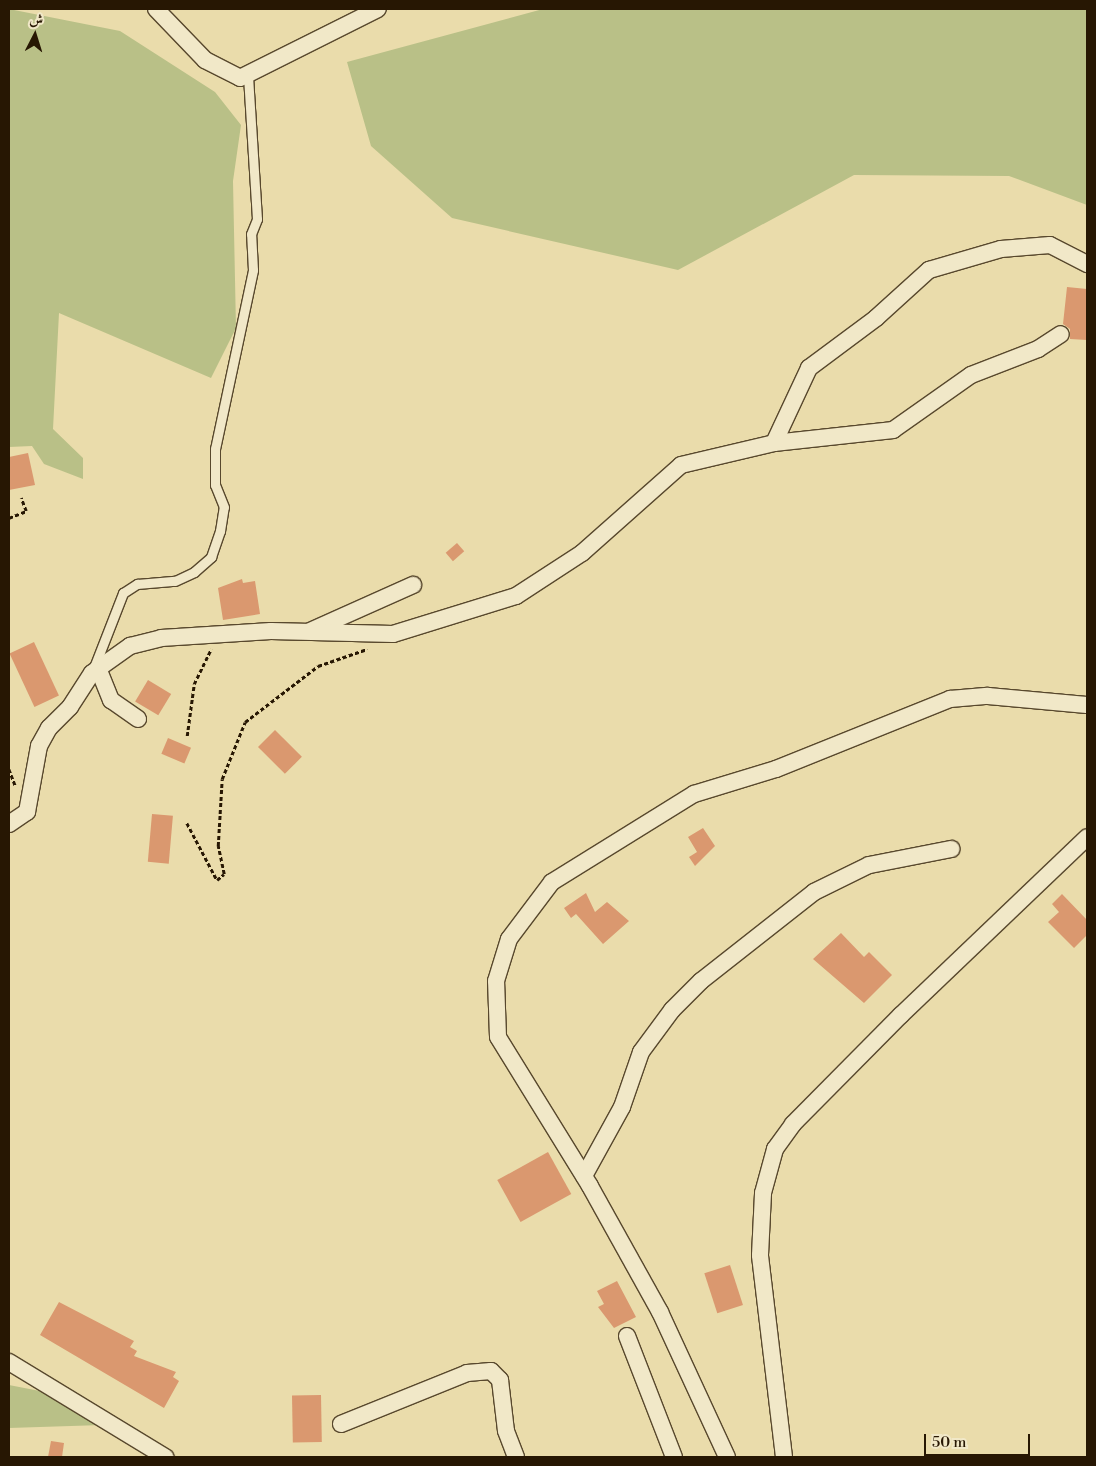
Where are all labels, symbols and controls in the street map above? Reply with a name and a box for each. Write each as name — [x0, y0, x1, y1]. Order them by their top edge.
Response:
north arrow — [10, 10, 60, 60]
text: ش — [29, 10, 44, 30]
scale bar — [926, 1424, 1032, 1456]
text: 50 m — [932, 1433, 966, 1452]

